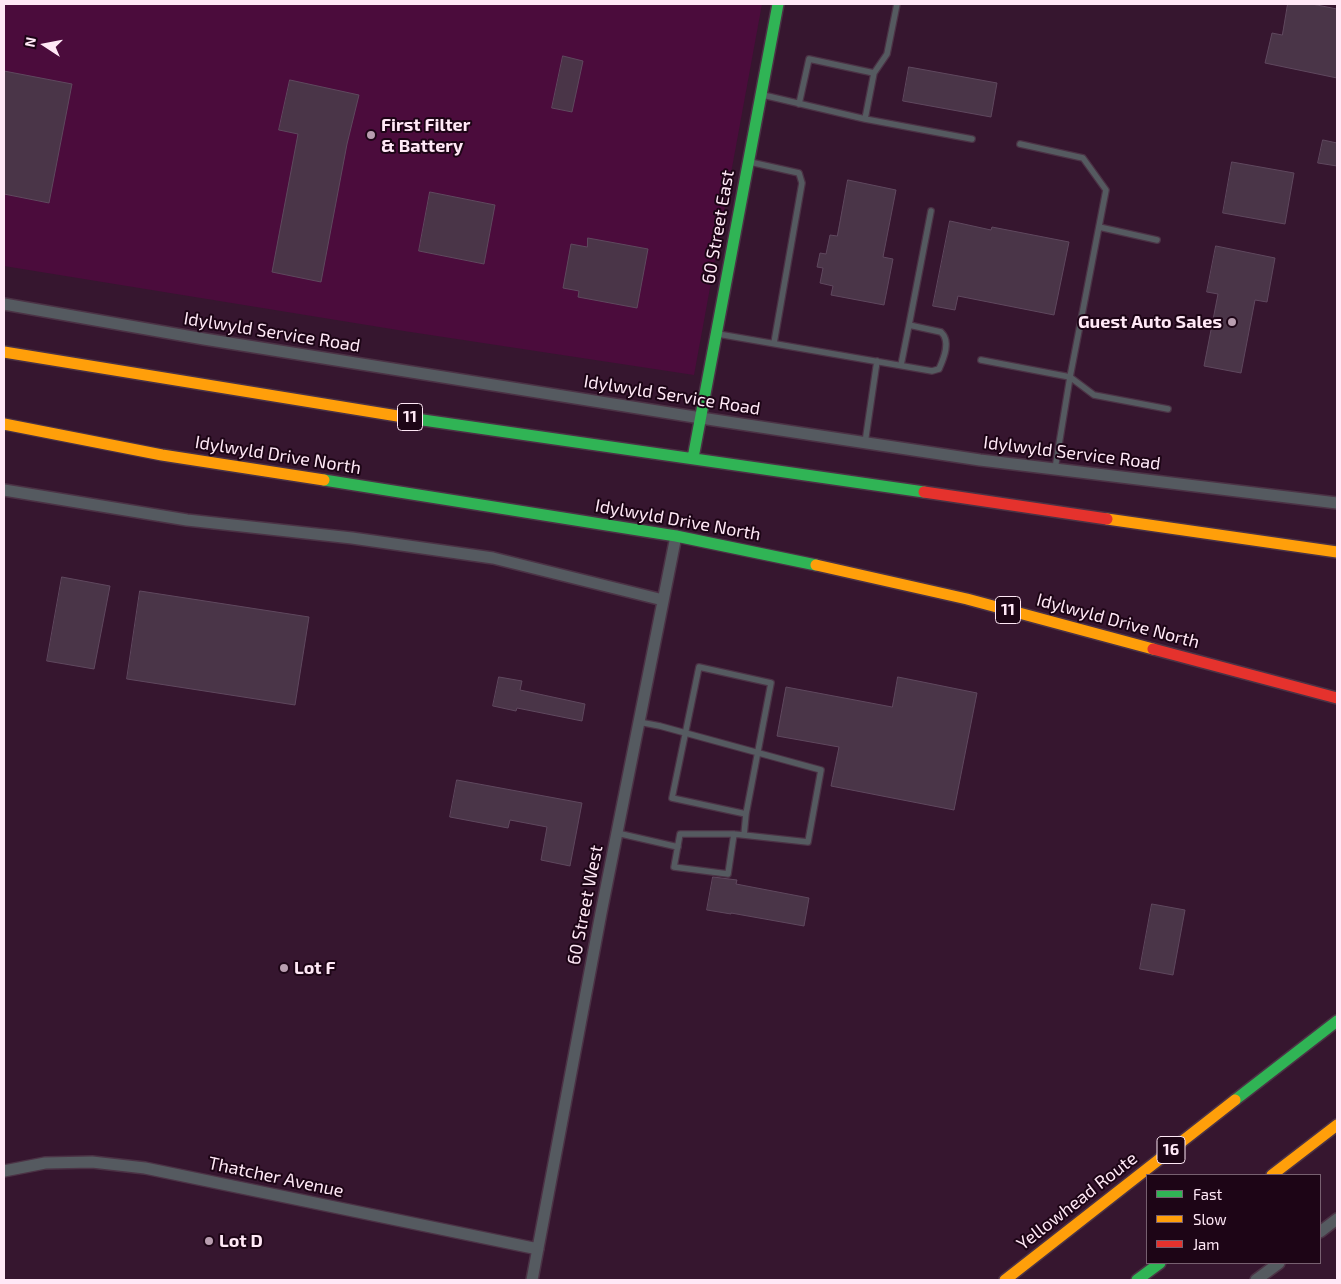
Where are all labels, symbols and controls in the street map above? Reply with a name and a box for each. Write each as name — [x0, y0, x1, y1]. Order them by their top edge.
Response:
north arrow — [20, 20, 70, 70]
text: N — [20, 35, 39, 49]
place label: First Filter & Battery — [381, 114, 470, 156]
marker: First Filter & Battery — [365, 129, 377, 141]
street label: 60 Street East — [697, 168, 739, 286]
street label: Idylwyld Service Road — [182, 307, 362, 357]
place label: Guest Auto Sales — [1078, 311, 1222, 333]
marker: Guest Auto Sales — [1226, 316, 1238, 328]
street label: Idylwyld Service Road — [582, 370, 762, 420]
road number: 11 — [398, 404, 422, 431]
street label: Idylwyld Drive North — [193, 431, 363, 479]
street label: Idylwyld Service Road — [982, 431, 1162, 475]
street label: Idylwyld Drive North — [593, 495, 763, 545]
street label: Idylwyld Drive North — [1034, 589, 1202, 653]
road number: 11 — [996, 596, 1020, 624]
street label: 60 Street West — [563, 843, 607, 967]
place label: Lot F — [294, 957, 335, 979]
marker: Lot F — [278, 962, 290, 974]
road number: 16 — [1157, 1136, 1185, 1164]
street label: Yellowhead Route — [1013, 1147, 1141, 1255]
street label: Thatcher Avenue — [206, 1152, 346, 1202]
legend — [1146, 1174, 1321, 1264]
text: Fast — [1193, 1185, 1222, 1203]
text: Slow — [1193, 1210, 1227, 1228]
place label: Lot D — [219, 1230, 263, 1252]
marker: Lot D — [203, 1235, 215, 1247]
text: Jam — [1193, 1235, 1219, 1253]

